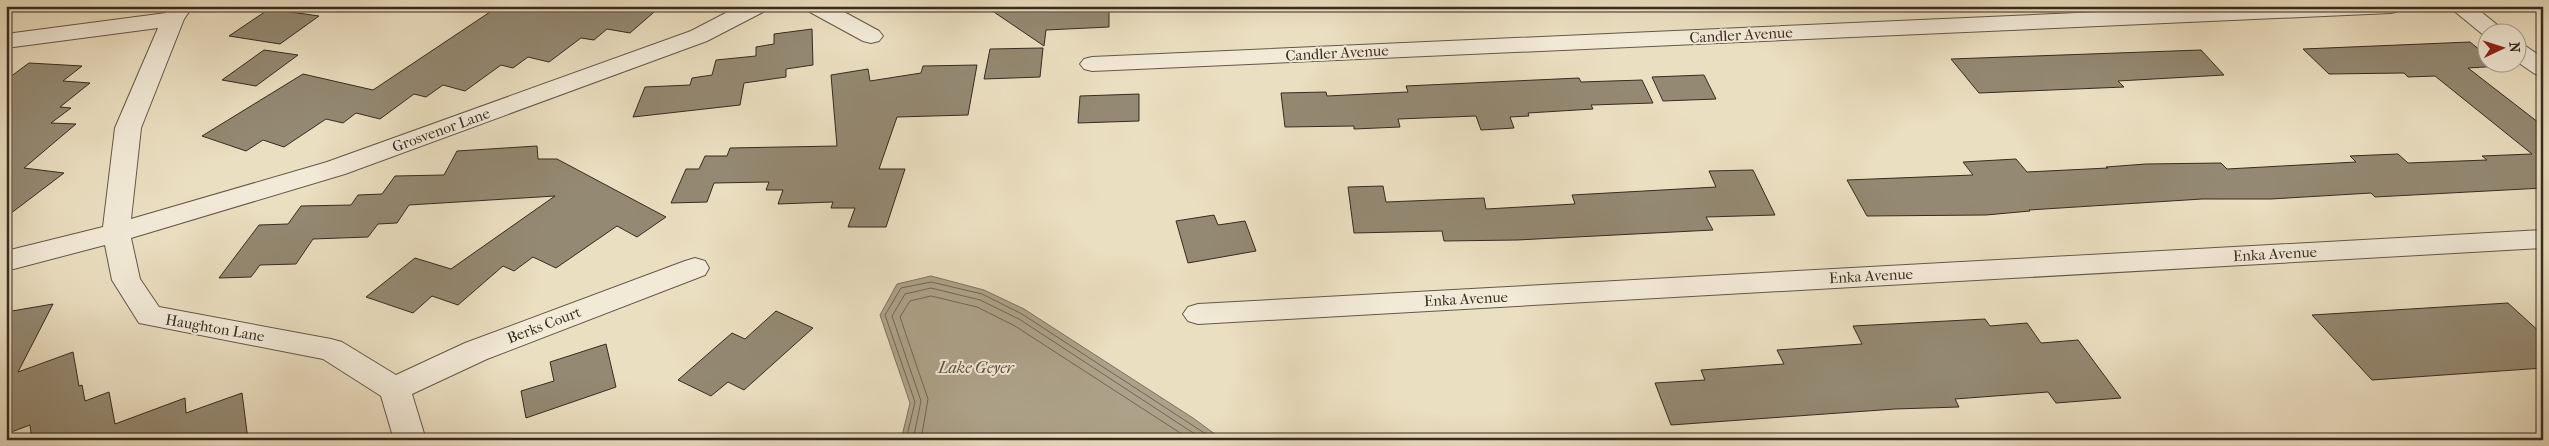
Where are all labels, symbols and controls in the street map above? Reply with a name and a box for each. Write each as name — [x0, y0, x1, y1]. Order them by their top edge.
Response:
north arrow — [2476, 22, 2526, 72]
street label: Candler Avenue — [1689, 23, 1794, 47]
street label: Candler Avenue — [1285, 41, 1390, 65]
text: N — [2506, 41, 2523, 53]
street label: Grosvenor Lane — [390, 104, 493, 156]
street label: Enka Avenue — [2233, 243, 2318, 265]
street label: Enka Avenue — [1829, 265, 1914, 287]
street label: Enka Avenue — [1424, 288, 1509, 310]
street label: Berks Court — [504, 302, 584, 347]
street label: Haughton Lane — [164, 310, 267, 346]
water label: Lake Geyer — [937, 358, 1016, 377]

